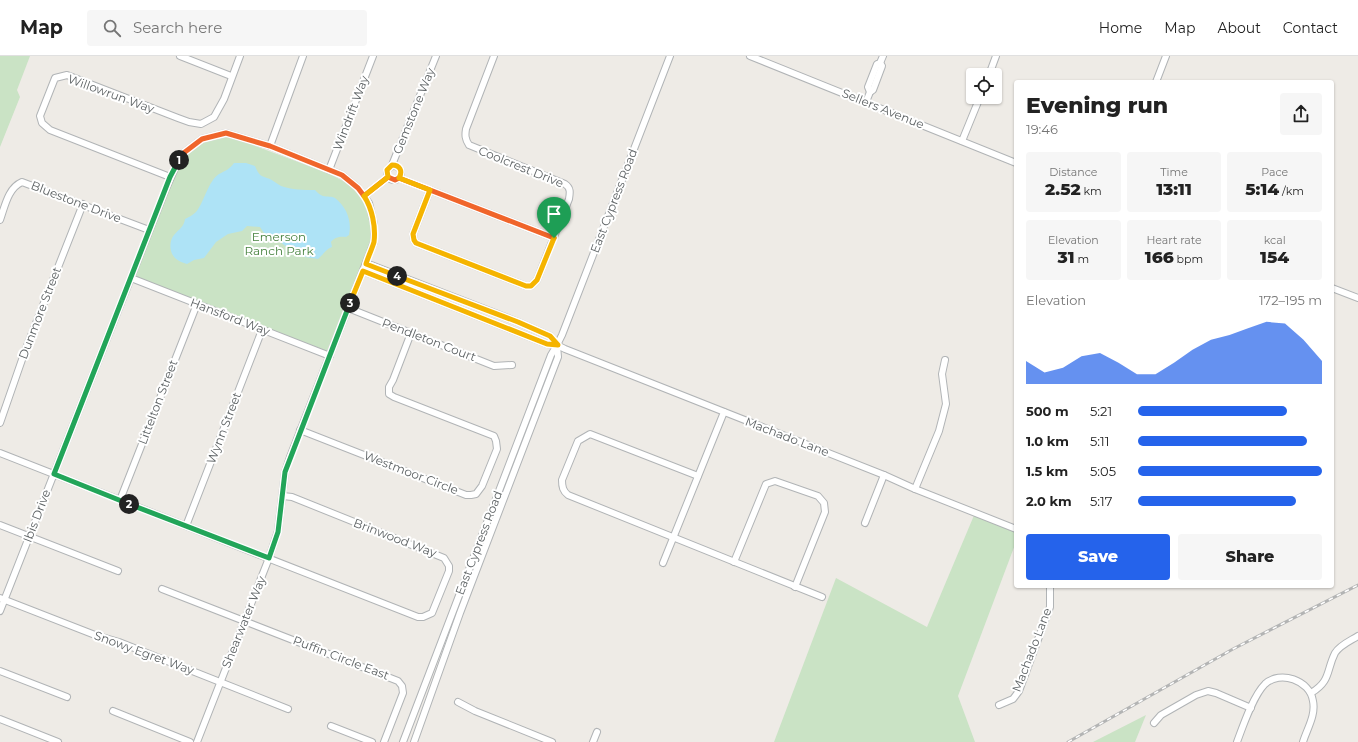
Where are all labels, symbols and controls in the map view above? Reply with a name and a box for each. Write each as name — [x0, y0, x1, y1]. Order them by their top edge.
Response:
search box — [87, 10, 367, 46]
text: Map — [20, 16, 63, 39]
icon: search — [101, 17, 123, 39]
text: Search here — [133, 18, 222, 37]
text: Home — [1099, 19, 1142, 37]
text: Map — [1164, 19, 1195, 37]
text: About — [1217, 19, 1261, 37]
text: Contact — [1283, 19, 1338, 37]
street label: Gemstone Way — [389, 65, 438, 156]
map controls — [966, 68, 1002, 104]
button: locate — [966, 68, 1002, 104]
street label: Willowrun Way — [66, 71, 157, 116]
street label: Windrift Way — [329, 73, 372, 152]
street label: Sellers Avenue — [840, 85, 927, 132]
text: Evening run — [1026, 92, 1168, 119]
button: share — [1280, 93, 1322, 135]
text: 19:46 — [1026, 121, 1058, 137]
street label: Coolcrest Drive — [476, 143, 566, 190]
street label: East Cypress Road — [587, 147, 640, 255]
pin: 1 — [169, 150, 189, 170]
text: 1 — [177, 153, 181, 167]
text: Distance — [1049, 165, 1097, 179]
text: Time — [1160, 165, 1188, 179]
text: Pace — [1261, 165, 1288, 179]
street label: Bluestone Drive — [29, 177, 123, 226]
text: 2.52 — [1045, 179, 1081, 199]
text: 13:11 — [1156, 179, 1192, 199]
text: 5:14 — [1245, 179, 1279, 199]
text: km — [1081, 184, 1102, 198]
text: /km — [1279, 184, 1304, 198]
pin — [537, 197, 571, 238]
icon: arrive — [543, 203, 565, 225]
park label: Emerson Ranch Park — [244, 229, 314, 258]
text: Elevation — [1048, 233, 1099, 247]
text: Heart rate — [1146, 233, 1202, 247]
text: kcal — [1264, 233, 1286, 247]
text: 31 — [1057, 247, 1075, 267]
text: 166 — [1145, 247, 1174, 267]
text: 154 — [1260, 247, 1289, 267]
text: m — [1075, 252, 1089, 266]
text: bpm — [1174, 252, 1203, 266]
street label: Dunmore Street — [15, 264, 64, 361]
pin: 4 — [387, 266, 407, 286]
text: 4 — [393, 269, 401, 283]
text: Elevation — [1026, 292, 1086, 308]
text: 172–195 m — [1259, 292, 1322, 308]
pin: 3 — [340, 293, 360, 313]
street label: Hansford Way — [188, 294, 273, 339]
text: 3 — [347, 296, 353, 310]
street label: Pendleton Court — [380, 315, 478, 364]
street label: Littelton Street — [134, 357, 181, 446]
street label: Wynn Street — [203, 390, 244, 466]
text: 500 m — [1026, 403, 1069, 419]
text: 5:21 — [1090, 403, 1112, 419]
street label: Machado Lane — [743, 414, 831, 459]
text: 1.0 km — [1026, 433, 1069, 449]
text: 5:11 — [1090, 433, 1110, 449]
street label: Westmoor Circle — [362, 448, 461, 497]
text: 1.5 km — [1026, 463, 1068, 479]
text: 5:05 — [1090, 463, 1116, 479]
street label: Ibis Drive — [20, 487, 53, 544]
street label: East Cypress Road — [452, 489, 505, 597]
text: 2.0 km — [1026, 493, 1072, 509]
text: 5:17 — [1090, 493, 1112, 509]
pin: 2 — [119, 494, 139, 514]
text: 2 — [126, 497, 132, 511]
street label: Brinwood Way — [352, 515, 439, 560]
button: Save — [1026, 534, 1170, 580]
button: Share — [1178, 534, 1322, 580]
street label: Shearwater Way — [218, 573, 269, 670]
street label: Machado Lane — [1009, 606, 1054, 694]
street label: Snowy Egret Way — [92, 628, 197, 678]
street label: Puffin Circle East — [291, 632, 391, 683]

